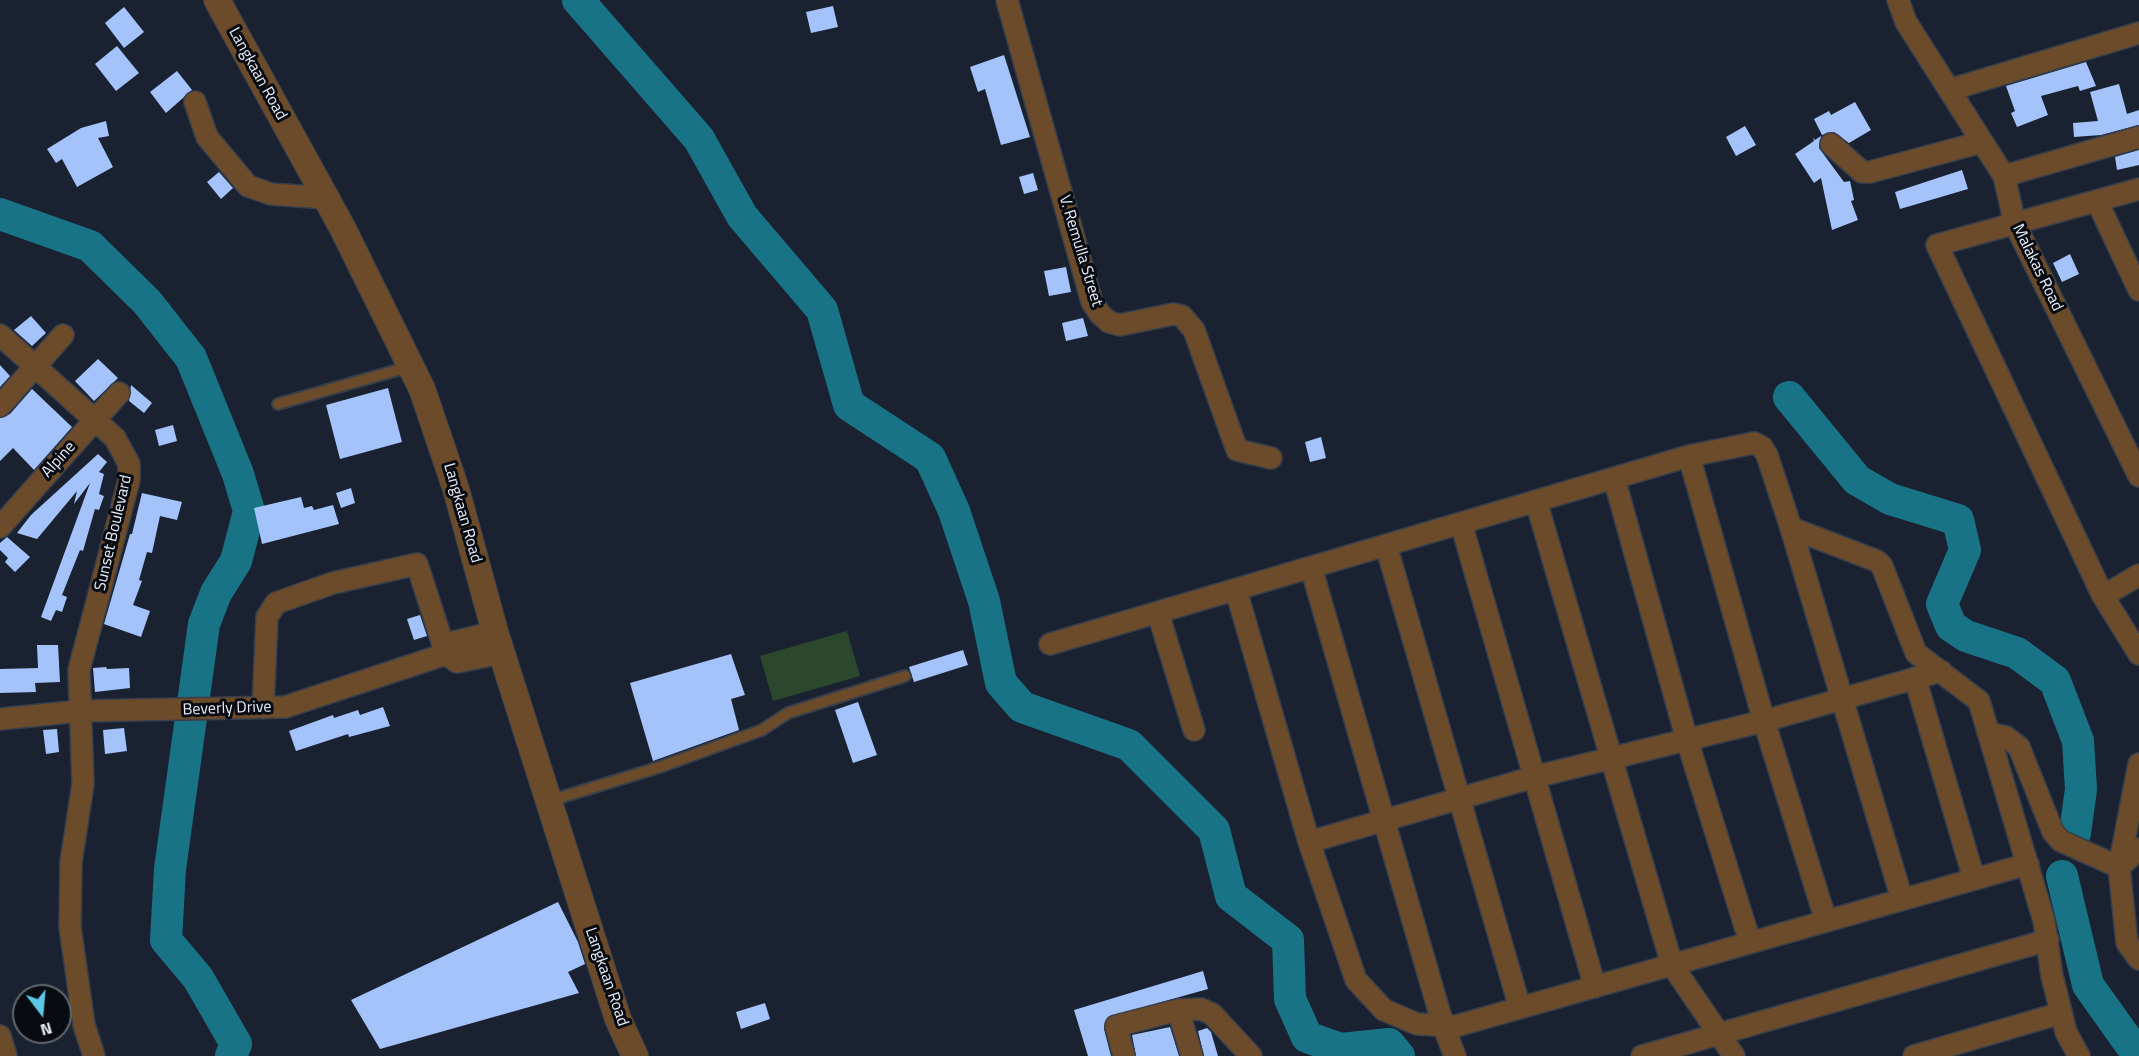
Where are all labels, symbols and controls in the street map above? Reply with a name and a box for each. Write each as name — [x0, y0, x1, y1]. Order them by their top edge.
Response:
street label: Langkaan Road — [224, 24, 290, 124]
street label: V. Remulla Street — [1054, 193, 1106, 309]
street label: Malakas Road — [2008, 221, 2066, 315]
street label: Alpine — [38, 438, 80, 482]
street label: Langkaan Road — [439, 461, 485, 565]
street label: Sunset Boulevard — [91, 473, 137, 593]
street label: Beverly Drive — [182, 698, 272, 720]
street label: Langkaan Road — [580, 925, 632, 1029]
north arrow — [12, 984, 72, 1044]
text: N — [38, 1016, 55, 1042]

